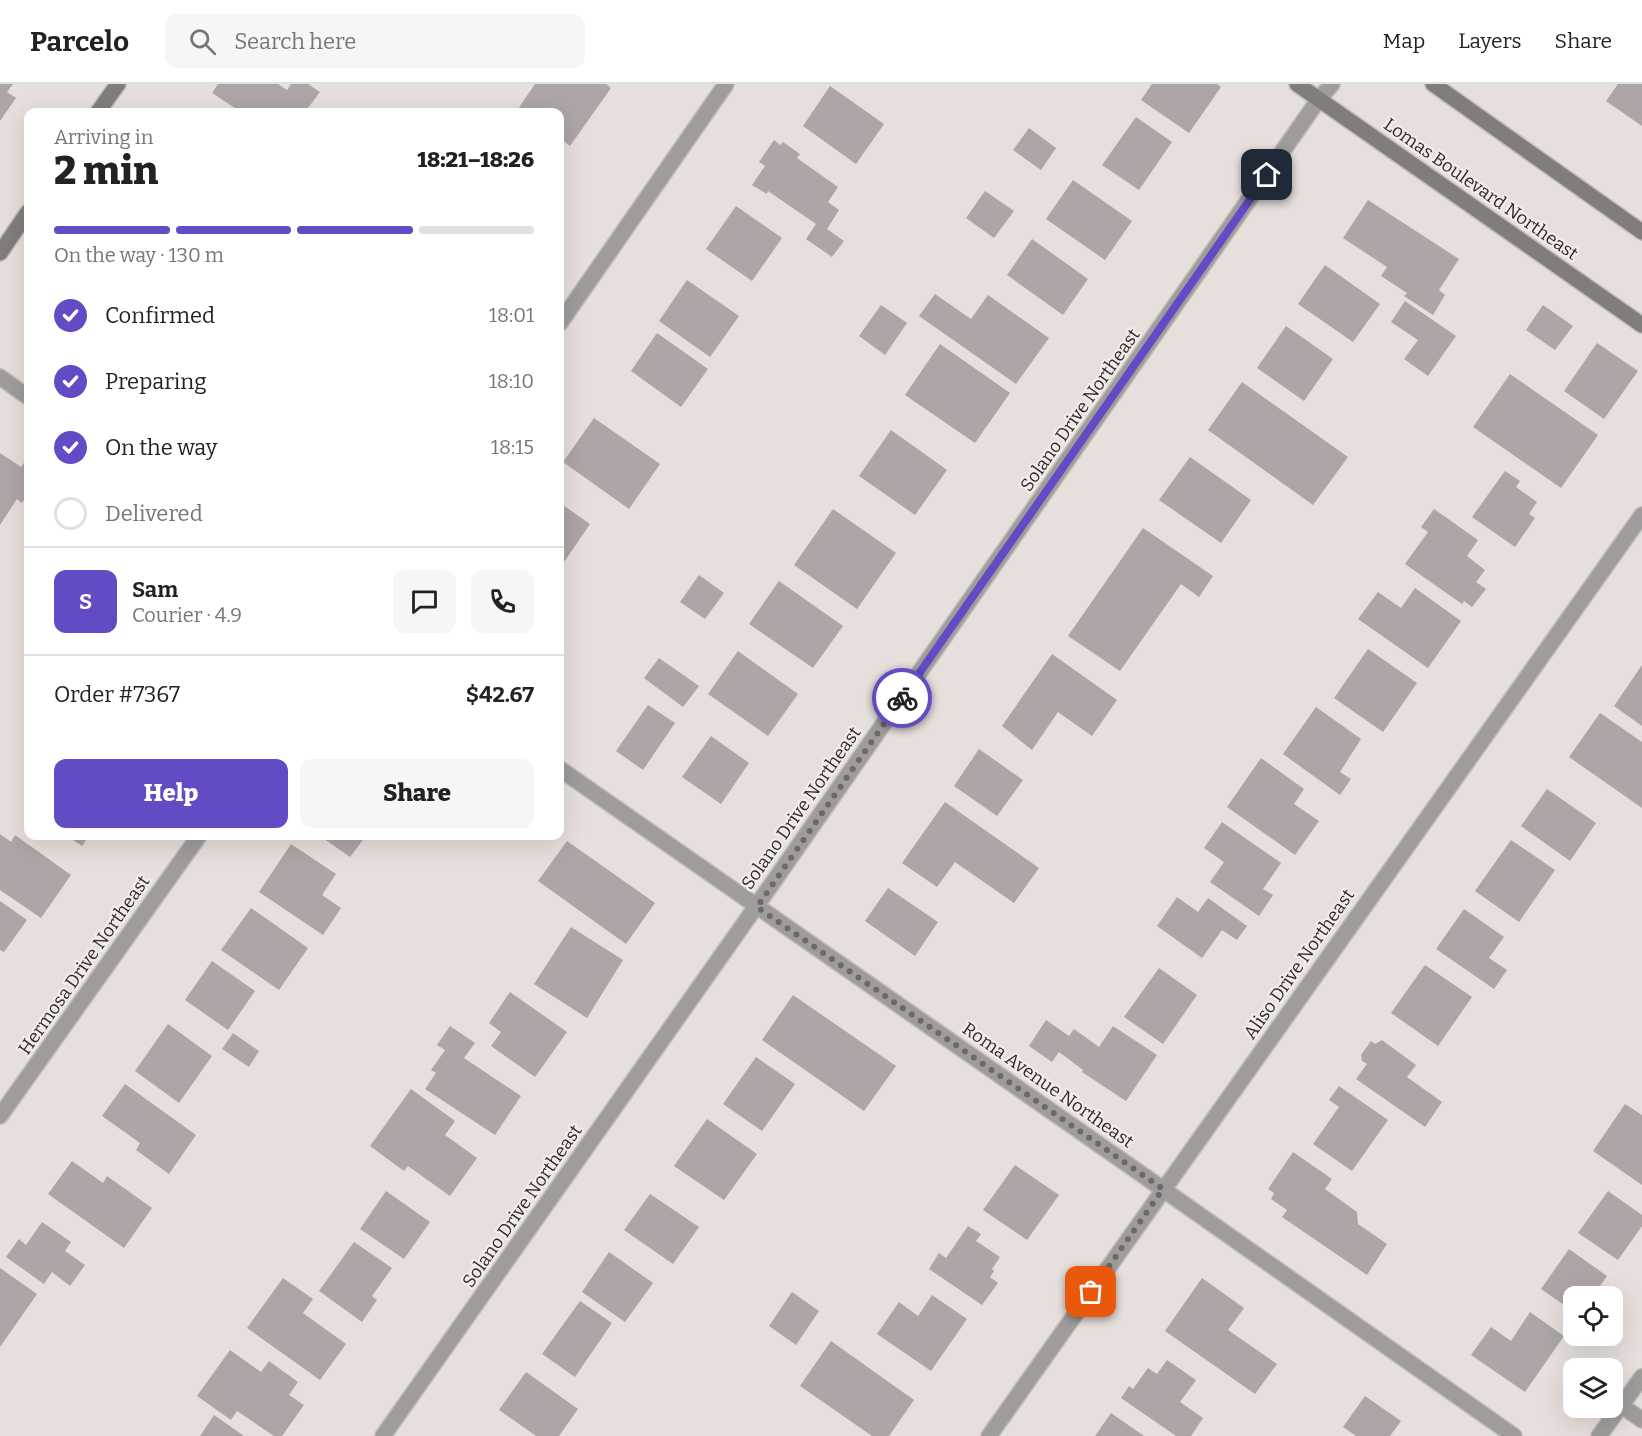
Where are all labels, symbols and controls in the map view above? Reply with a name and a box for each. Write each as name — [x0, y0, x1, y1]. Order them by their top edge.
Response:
search box — [165, 14, 585, 68]
text: Parcelo — [30, 25, 129, 58]
icon: search — [186, 25, 219, 58]
text: Search here — [234, 28, 356, 55]
text: Map — [1383, 28, 1425, 54]
text: Layers — [1458, 28, 1522, 54]
text: Share — [1555, 28, 1612, 54]
street label: Lomas Boulevard Northeast — [1380, 113, 1583, 265]
text: Arriving in — [54, 125, 153, 149]
text: 18:21–18:26 — [417, 146, 534, 173]
text: 2 min — [54, 148, 158, 194]
pin — [1241, 149, 1292, 200]
icon: home — [1250, 158, 1283, 191]
text: On the way · 130 m — [54, 243, 224, 267]
icon: check — [54, 299, 87, 332]
text: Confirmed — [105, 302, 215, 329]
text: 18:01 — [489, 303, 534, 327]
street label: Solano Drive Northeast — [1015, 324, 1145, 496]
icon: check — [54, 365, 87, 398]
text: Preparing — [105, 368, 207, 395]
text: 18:10 — [489, 369, 534, 393]
icon: check — [54, 431, 87, 464]
text: On the way — [105, 434, 217, 461]
text: 18:15 — [491, 435, 534, 459]
text: Delivered — [105, 500, 203, 527]
button: chat — [393, 570, 456, 633]
button: phone — [471, 570, 534, 633]
text: Sam — [132, 576, 178, 603]
text: S — [79, 588, 92, 615]
text: Courier · 4.9 — [132, 603, 242, 627]
courier — [872, 668, 932, 728]
text: Order #7367 — [54, 681, 180, 708]
text: $42.67 — [466, 681, 534, 708]
icon: bike — [886, 682, 919, 715]
street label: Solano Drive Northeast — [736, 722, 866, 894]
button: Help — [54, 759, 288, 828]
button: Share — [300, 759, 534, 828]
street label: Hermosa Drive Northeast — [14, 871, 155, 1059]
street label: Aliso Drive Northeast — [1239, 884, 1359, 1043]
street label: Roma Avenue Northeast — [958, 1018, 1138, 1153]
street label: Solano Drive Northeast — [457, 1120, 587, 1292]
pin — [1065, 1266, 1116, 1317]
icon: bag — [1074, 1275, 1107, 1308]
map controls — [1563, 1286, 1623, 1418]
button: locate — [1563, 1286, 1623, 1346]
button: layers — [1563, 1358, 1623, 1418]

